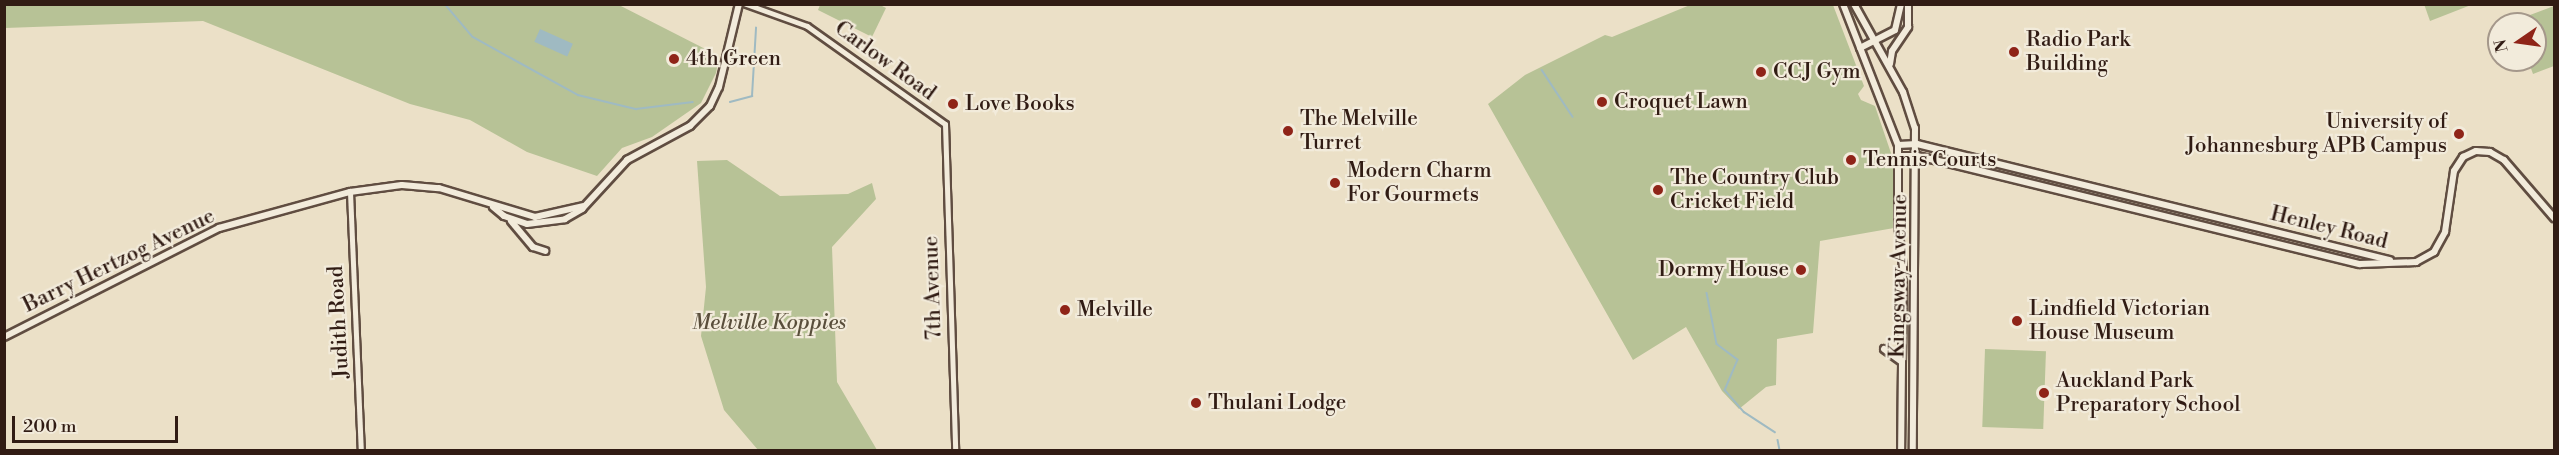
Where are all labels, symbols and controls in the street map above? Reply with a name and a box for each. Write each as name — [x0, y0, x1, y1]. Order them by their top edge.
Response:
north arrow — [2487, 12, 2547, 72]
street label: Carlow Road — [829, 16, 941, 106]
place label: Radio Park Building — [2026, 27, 2130, 77]
text: N — [2490, 37, 2513, 54]
marker: Radio Park Building — [2007, 45, 2021, 59]
place label: 4th Green — [686, 46, 781, 72]
marker: 4th Green — [667, 52, 681, 66]
place label: CCJ Gym — [1773, 59, 1861, 85]
marker: CCJ Gym — [1754, 65, 1768, 79]
place label: Croquet Lawn — [1614, 89, 1748, 115]
place label: Love Books — [965, 91, 1075, 117]
marker: Croquet Lawn — [1595, 95, 1609, 109]
marker: Love Books — [946, 97, 960, 111]
place label: The Melville Turret — [1300, 106, 1418, 156]
place label: University of Johannesburg APB Campus — [2186, 109, 2447, 159]
marker: The Melville Turret — [1281, 124, 1295, 138]
marker: University of Johannesburg APB Campus — [2452, 127, 2466, 141]
place label: Tennis Courts — [1863, 147, 1996, 173]
marker: Tennis Courts — [1844, 153, 1858, 167]
place label: Modern Charm For Gourmets — [1347, 158, 1492, 208]
place label: The Country Club Cricket Field — [1670, 165, 1839, 215]
marker: Modern Charm For Gourmets — [1328, 176, 1342, 190]
marker: The Country Club Cricket Field — [1651, 183, 1665, 197]
street label: Kingsway Avenue — [1885, 194, 1913, 358]
street label: Henley Road — [2268, 201, 2390, 255]
street label: Barry Hertzog Avenue — [19, 204, 219, 318]
street label: 7th Avenue — [919, 235, 947, 341]
place label: Dormy House — [1658, 257, 1789, 283]
marker: Dormy House — [1794, 263, 1808, 277]
street label: Judith Road — [323, 265, 355, 379]
place label: Lindfield Victorian House Museum — [2029, 296, 2210, 346]
place label: Melville — [1077, 297, 1153, 323]
marker: Melville — [1058, 303, 1072, 317]
park label: Melville Koppies — [692, 310, 846, 336]
marker: Lindfield Victorian House Museum — [2010, 314, 2024, 328]
place label: Auckland Park Preparatory School — [2056, 368, 2240, 418]
marker: Auckland Park Preparatory School — [2037, 386, 2051, 400]
place label: Thulani Lodge — [1208, 390, 1346, 416]
marker: Thulani Lodge — [1189, 396, 1203, 410]
scale bar — [15, 404, 182, 442]
text: 200 m — [23, 415, 77, 438]

